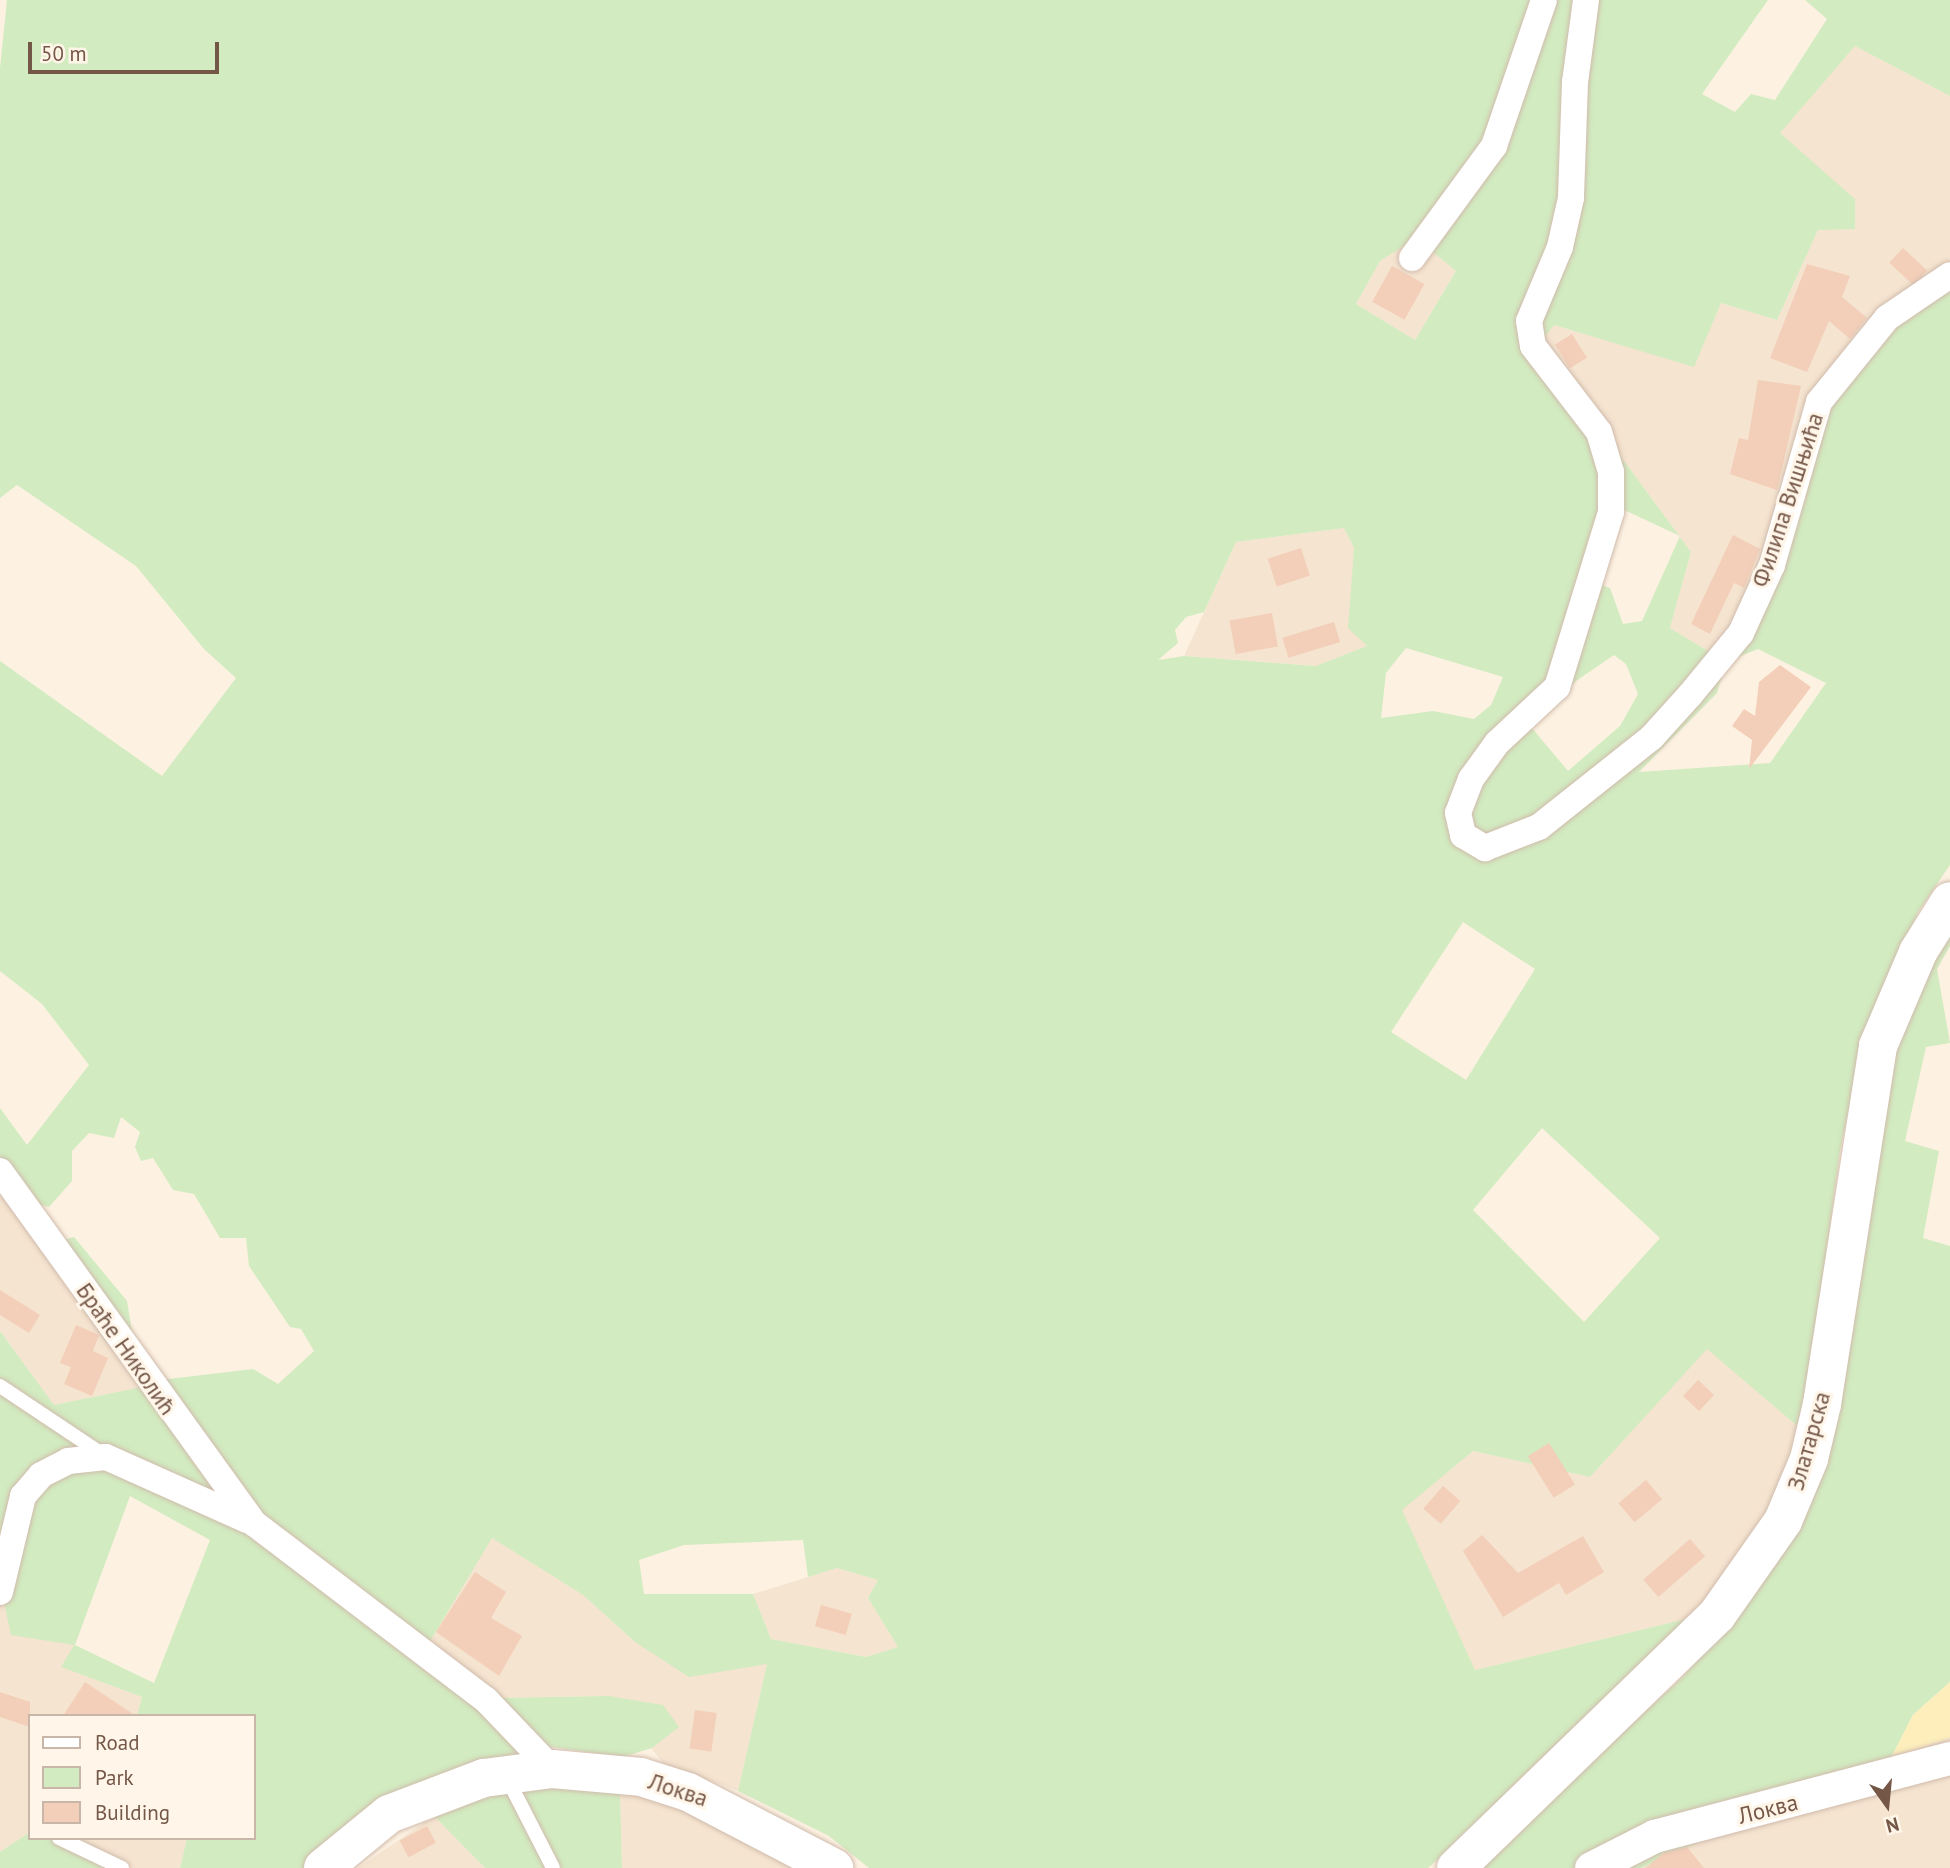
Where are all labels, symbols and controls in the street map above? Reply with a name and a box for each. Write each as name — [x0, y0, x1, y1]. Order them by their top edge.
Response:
scale bar — [32, 28, 222, 72]
text: 50 m — [41, 40, 87, 67]
street label: Филипа Вишњића — [1747, 409, 1829, 591]
street label: Браће Николић — [70, 1278, 182, 1420]
street label: Златарска — [1782, 1389, 1836, 1493]
legend — [28, 1714, 256, 1840]
text: Road — [95, 1729, 139, 1756]
text: Park — [95, 1764, 134, 1791]
street label: Локва — [645, 1768, 711, 1812]
north arrow — [1852, 1770, 1922, 1840]
street label: Локва — [1735, 1788, 1801, 1830]
text: Building — [95, 1799, 170, 1826]
text: N — [1883, 1812, 1902, 1838]

